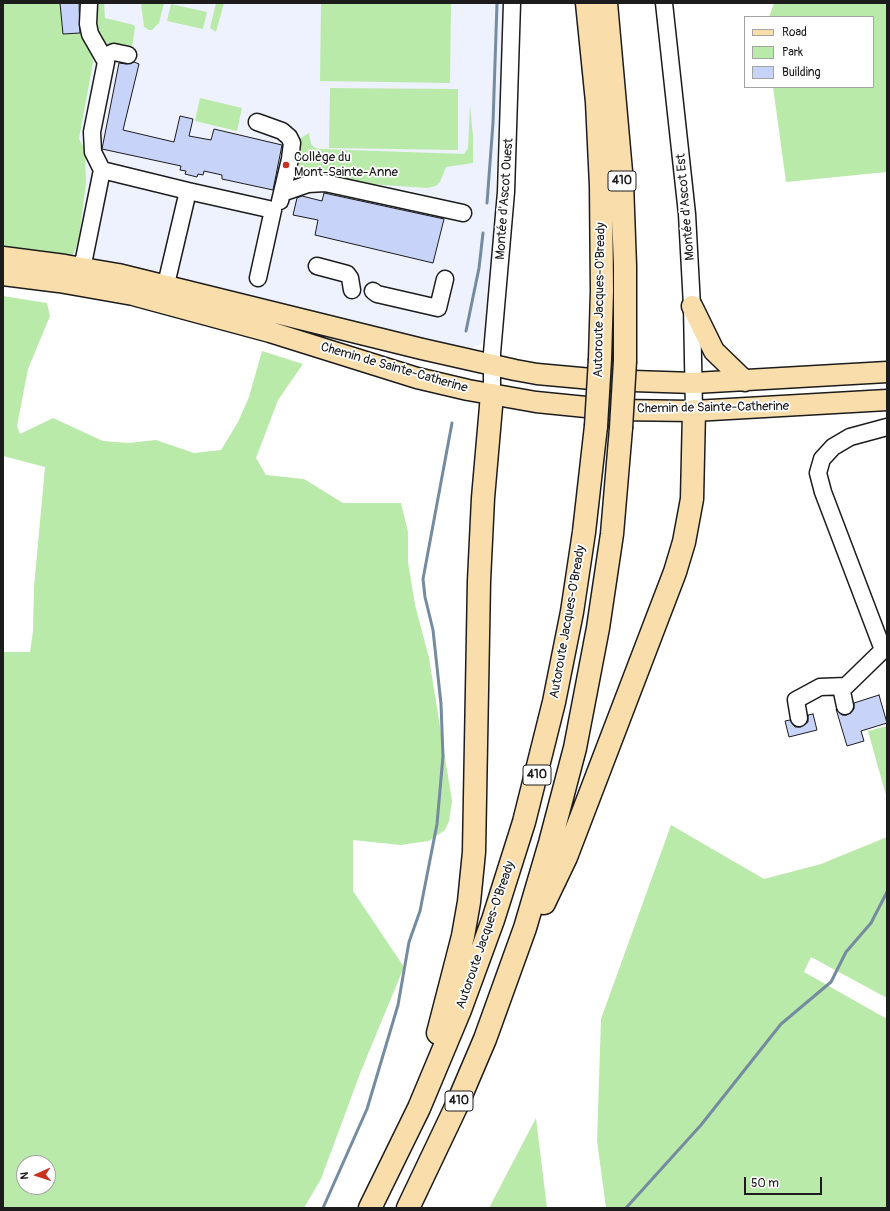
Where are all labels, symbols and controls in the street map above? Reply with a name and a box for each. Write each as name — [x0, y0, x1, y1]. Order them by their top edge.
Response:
legend — [744, 16, 874, 88]
text: Road — [782, 25, 807, 40]
text: Park — [782, 45, 803, 60]
text: Building — [782, 65, 821, 80]
street label: Montée d'Ascot Ouest — [493, 138, 517, 260]
place label: Collège du Mont-Sainte-Anne — [294, 150, 398, 181]
street label: Montée d'Ascot Est — [674, 153, 698, 261]
marker: Collège du Mont-Sainte-Anne — [281, 160, 291, 170]
road number: 410 — [608, 171, 636, 191]
street label: Autoroute Jacques-O'Bready — [591, 222, 609, 378]
street label: Chemin de Sainte-Catherine — [319, 340, 469, 396]
street label: Chemin de Sainte-Catherine — [637, 399, 789, 417]
street label: Autoroute Jacques-O'Bready — [547, 544, 589, 700]
road number: 410 — [523, 765, 551, 785]
street label: Autoroute Jacques-O'Bready — [453, 859, 519, 1011]
road number: 410 — [445, 1091, 473, 1111]
north arrow — [16, 1155, 56, 1195]
scale bar — [746, 1169, 824, 1195]
text: N — [18, 1172, 31, 1180]
text: 50 m — [751, 1176, 779, 1191]

